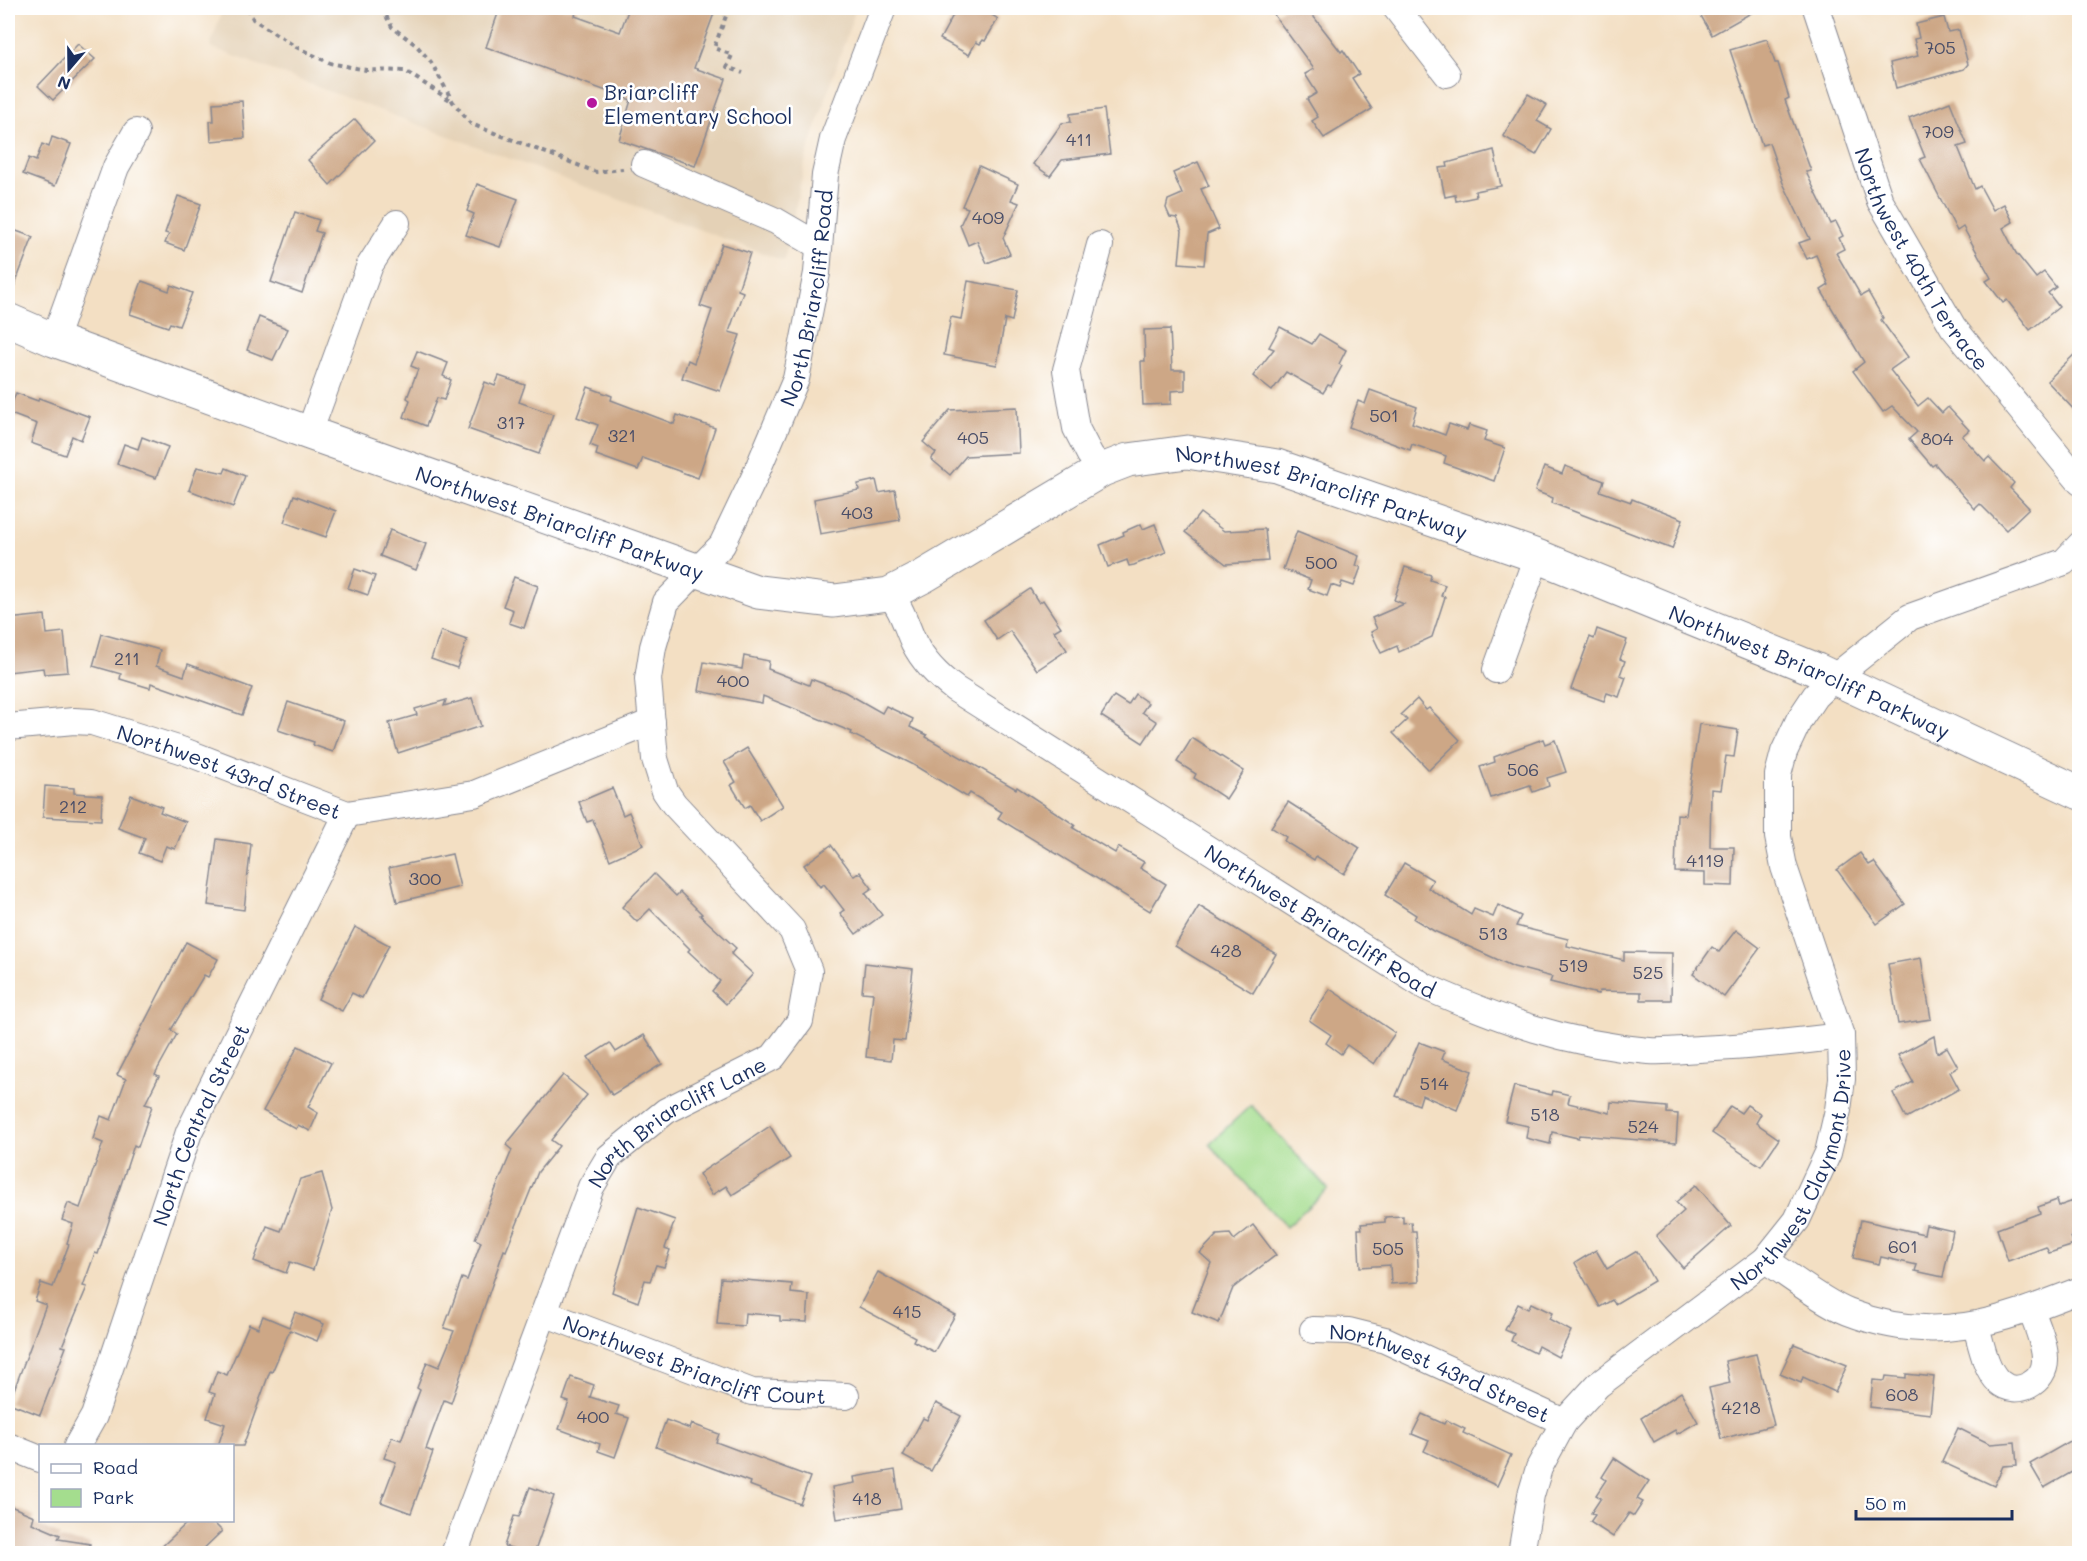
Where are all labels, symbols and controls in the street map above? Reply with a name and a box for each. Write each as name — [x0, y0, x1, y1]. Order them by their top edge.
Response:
house number: 705 — [1924, 35, 1956, 59]
north arrow — [39, 39, 99, 99]
text: N — [54, 72, 73, 96]
place label: Briarcliff Elementary School — [604, 78, 792, 129]
marker: Briarcliff Elementary School — [585, 96, 599, 110]
house number: 709 — [1922, 119, 1954, 143]
house number: 411 — [1066, 127, 1092, 151]
street label: Northwest 40th Terrace — [1850, 144, 1996, 375]
street label: North Briarcliff Road — [773, 189, 837, 410]
house number: 409 — [972, 205, 1005, 229]
house number: 501 — [1369, 403, 1399, 427]
house number: 317 — [497, 410, 525, 434]
house number: 321 — [608, 423, 636, 447]
house number: 405 — [957, 425, 989, 449]
house number: 804 — [1921, 426, 1954, 450]
street label: Northwest Briarcliff Parkway — [1174, 438, 1471, 545]
street label: Northwest Briarcliff Parkway — [412, 458, 708, 585]
house number: 403 — [841, 500, 873, 524]
house number: 500 — [1305, 550, 1337, 574]
street label: Northwest Briarcliff Parkway — [1665, 598, 1955, 744]
house number: 211 — [114, 646, 140, 670]
house number: 400 — [717, 668, 749, 692]
street label: Northwest 43rd Street — [114, 717, 345, 824]
house number: 506 — [1507, 757, 1539, 781]
house number: 212 — [59, 794, 87, 818]
street label: Northwest Briarcliff Road — [1200, 837, 1440, 1003]
house number: 4119 — [1686, 848, 1724, 872]
house number: 300 — [409, 866, 441, 890]
house number: 513 — [1478, 921, 1508, 945]
house number: 428 — [1210, 938, 1242, 962]
house number: 519 — [1558, 953, 1588, 977]
house number: 525 — [1632, 960, 1664, 984]
street label: North Central Street — [145, 1019, 254, 1229]
street label: Northwest Claymont Drive — [1724, 1048, 1856, 1295]
street label: North Briarcliff Lane — [581, 1049, 770, 1192]
house number: 514 — [1419, 1071, 1449, 1095]
house number: 518 — [1530, 1102, 1560, 1126]
house number: 524 — [1627, 1114, 1659, 1138]
house number: 601 — [1888, 1234, 1918, 1258]
house number: 505 — [1372, 1236, 1404, 1260]
house number: 415 — [892, 1299, 922, 1323]
street label: Northwest Briarcliff Court — [559, 1308, 826, 1409]
street label: Northwest 43rd Street — [1329, 1317, 1555, 1427]
house number: 608 — [1886, 1382, 1919, 1406]
house number: 4218 — [1721, 1395, 1761, 1419]
house number: 400 — [577, 1404, 609, 1428]
legend — [39, 1444, 234, 1522]
text: Road — [93, 1455, 138, 1479]
scale bar — [1856, 1483, 2012, 1521]
text: Park — [93, 1485, 134, 1509]
house number: 418 — [852, 1486, 882, 1510]
text: 50 m — [1865, 1491, 1907, 1515]

